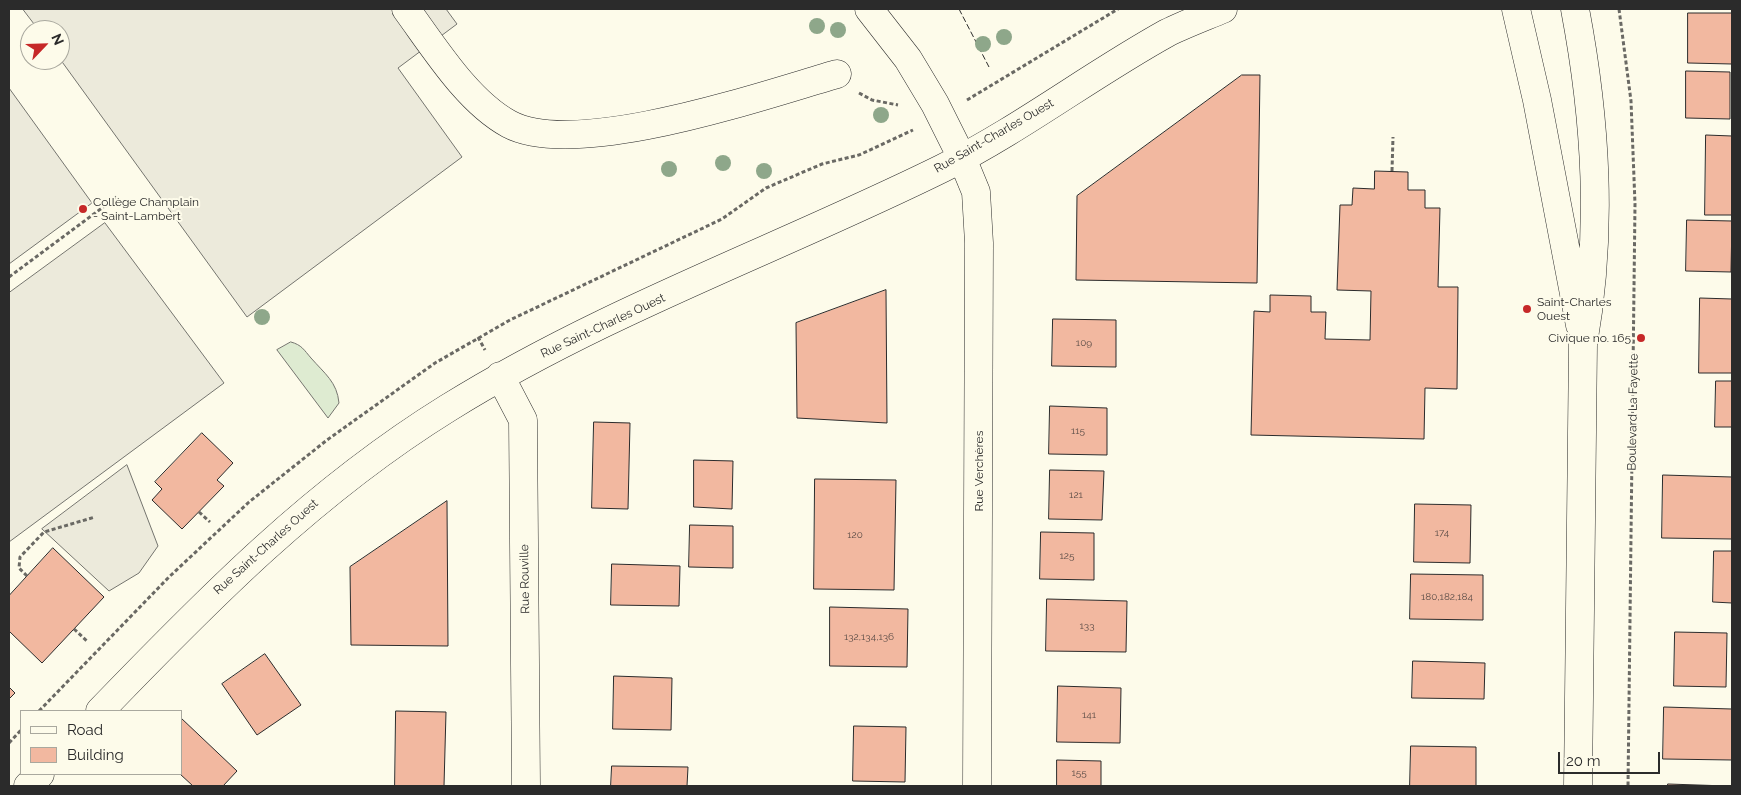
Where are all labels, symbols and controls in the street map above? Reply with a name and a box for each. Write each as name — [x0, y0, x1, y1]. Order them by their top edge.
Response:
north arrow — [20, 20, 70, 70]
text: N — [48, 31, 67, 47]
street label: Rue Saint-Charles Ouest — [932, 96, 1056, 176]
place label: Collège Champlain - Saint-Lambert — [93, 195, 199, 223]
marker: Collège Champlain - Saint-Lambert — [77, 203, 89, 215]
street label: Rue Saint-Charles Ouest — [539, 291, 667, 361]
place label: Saint-Charles Ouest — [1537, 295, 1612, 323]
marker: Saint-Charles Ouest — [1521, 303, 1533, 315]
place label: Civique no. 165 — [1548, 331, 1631, 345]
marker: Civique no. 165 — [1635, 332, 1647, 344]
house number: 109 — [1076, 337, 1092, 349]
street label: Boulevard La Fayette — [1625, 353, 1641, 471]
house number: 115 — [1071, 425, 1085, 437]
street label: Rue Verchères — [972, 431, 986, 511]
house number: 121 — [1069, 489, 1083, 501]
street label: Rue Saint-Charles Ouest — [211, 496, 321, 598]
house number: 174 — [1435, 527, 1449, 539]
house number: 120 — [847, 529, 863, 541]
street label: Rue Rouville — [517, 544, 533, 614]
house number: 125 — [1060, 550, 1074, 562]
house number: 180,182,184 — [1421, 591, 1473, 603]
house number: 133 — [1080, 620, 1094, 632]
house number: 132,134,136 — [844, 631, 894, 643]
house number: 141 — [1082, 709, 1096, 721]
legend — [20, 710, 182, 775]
text: Road — [67, 721, 103, 739]
scale bar — [1561, 742, 1664, 774]
text: Building — [67, 746, 124, 764]
text: 20 m — [1566, 752, 1601, 770]
house number: 155 — [1071, 767, 1087, 779]

